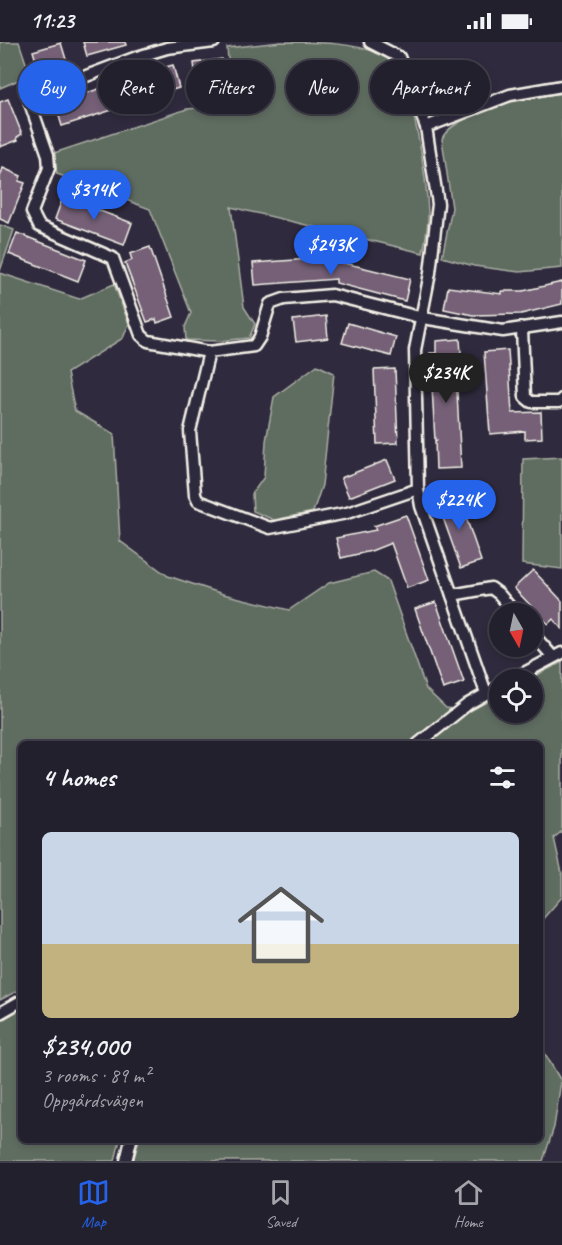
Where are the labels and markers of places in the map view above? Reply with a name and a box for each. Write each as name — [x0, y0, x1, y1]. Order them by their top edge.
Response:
pin: $314K — [52, 170, 136, 221]
pin: $243K — [289, 225, 373, 276]
pin: $234K — [404, 353, 488, 404]
pin: $224K — [417, 480, 501, 531]

